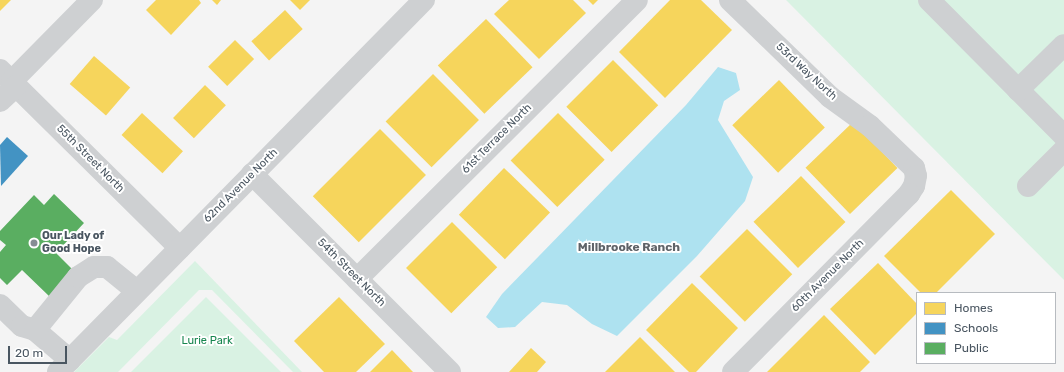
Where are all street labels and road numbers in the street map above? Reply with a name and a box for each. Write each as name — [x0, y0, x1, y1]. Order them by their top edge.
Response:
street label: 53rd Way North — [773, 40, 839, 104]
street label: 61st Terrace North — [459, 101, 535, 177]
street label: 55th Street North — [53, 122, 127, 196]
street label: 62nd Avenue North — [201, 146, 281, 226]
street label: 54th Street North — [314, 236, 388, 310]
street label: 60th Avenue North — [789, 237, 867, 315]

